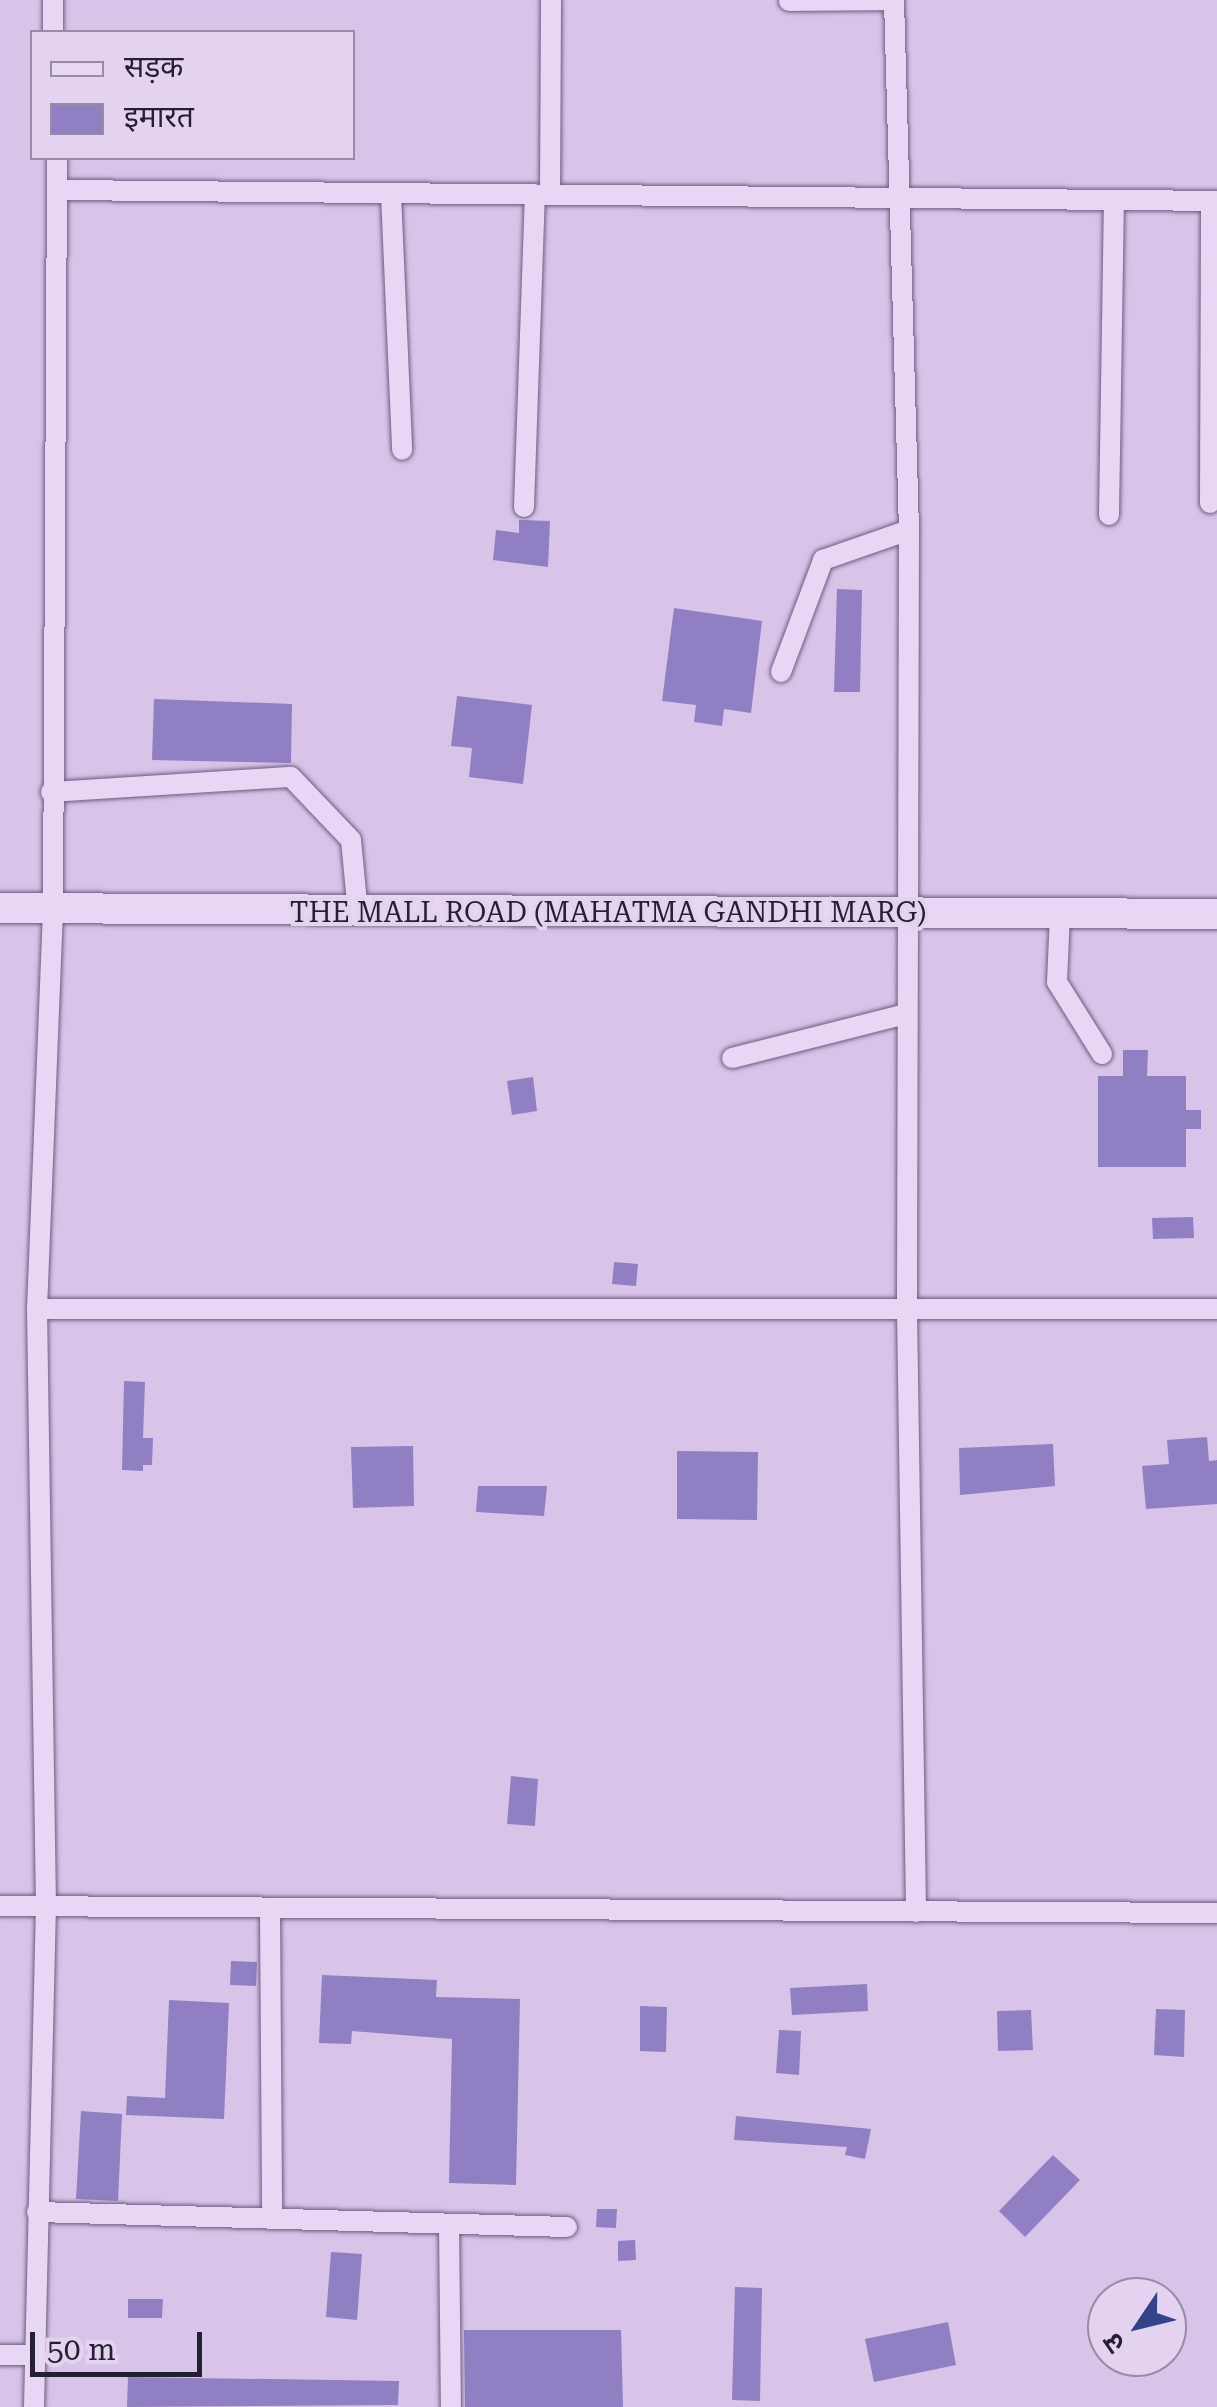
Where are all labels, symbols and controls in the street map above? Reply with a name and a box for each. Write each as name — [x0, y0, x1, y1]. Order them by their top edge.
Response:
legend — [30, 30, 355, 160]
text: सड़क — [124, 49, 183, 84]
text: इमारत — [124, 99, 194, 134]
street label: THE MALL ROAD (MAHATMA GANDHI MARG) — [290, 896, 926, 930]
north arrow — [1087, 2277, 1187, 2377]
scale bar — [35, 2312, 208, 2374]
text: उ — [1095, 2327, 1132, 2360]
text: 50 m — [47, 2332, 116, 2367]

